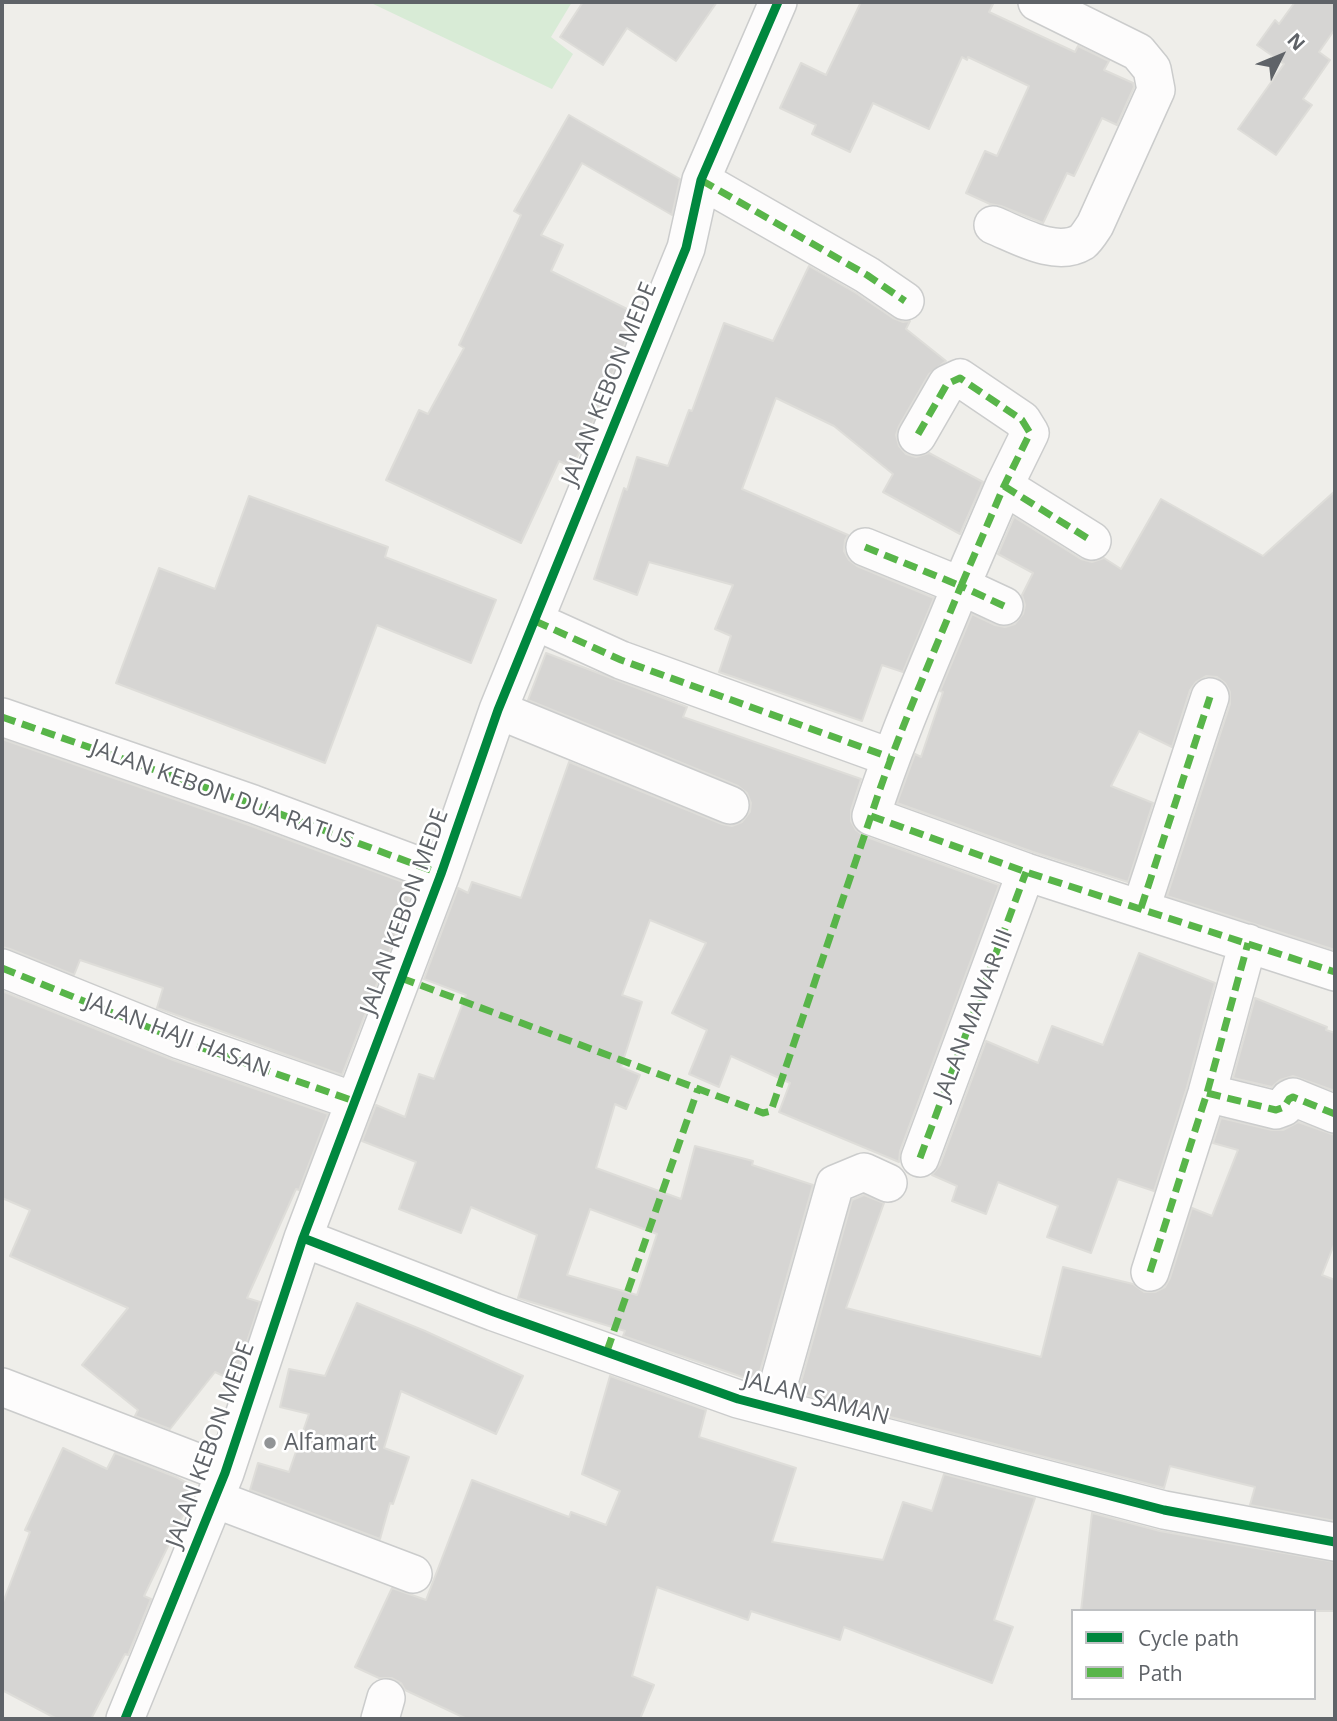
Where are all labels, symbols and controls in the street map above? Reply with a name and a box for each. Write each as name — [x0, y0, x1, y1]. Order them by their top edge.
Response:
north arrow — [1246, 21, 1316, 91]
text: N — [1282, 27, 1311, 56]
street label: JALAN KEBON MEDE — [557, 279, 663, 489]
street label: JALAN KEBON DUA RATUS — [87, 734, 357, 856]
street label: JALAN KEBON MEDE — [355, 806, 455, 1018]
street label: JALAN MAWAR III — [929, 926, 1019, 1104]
street label: JALAN HAJI HASAN — [80, 988, 274, 1084]
street label: JALAN KEBON MEDE — [161, 1339, 261, 1551]
street label: JALAN SAMAN — [740, 1366, 892, 1432]
place label: Alfamart — [284, 1429, 377, 1457]
marker: Alfamart — [262, 1435, 278, 1451]
legend — [1071, 1609, 1316, 1700]
text: Cycle path — [1138, 1624, 1239, 1652]
text: Path — [1138, 1659, 1183, 1687]

